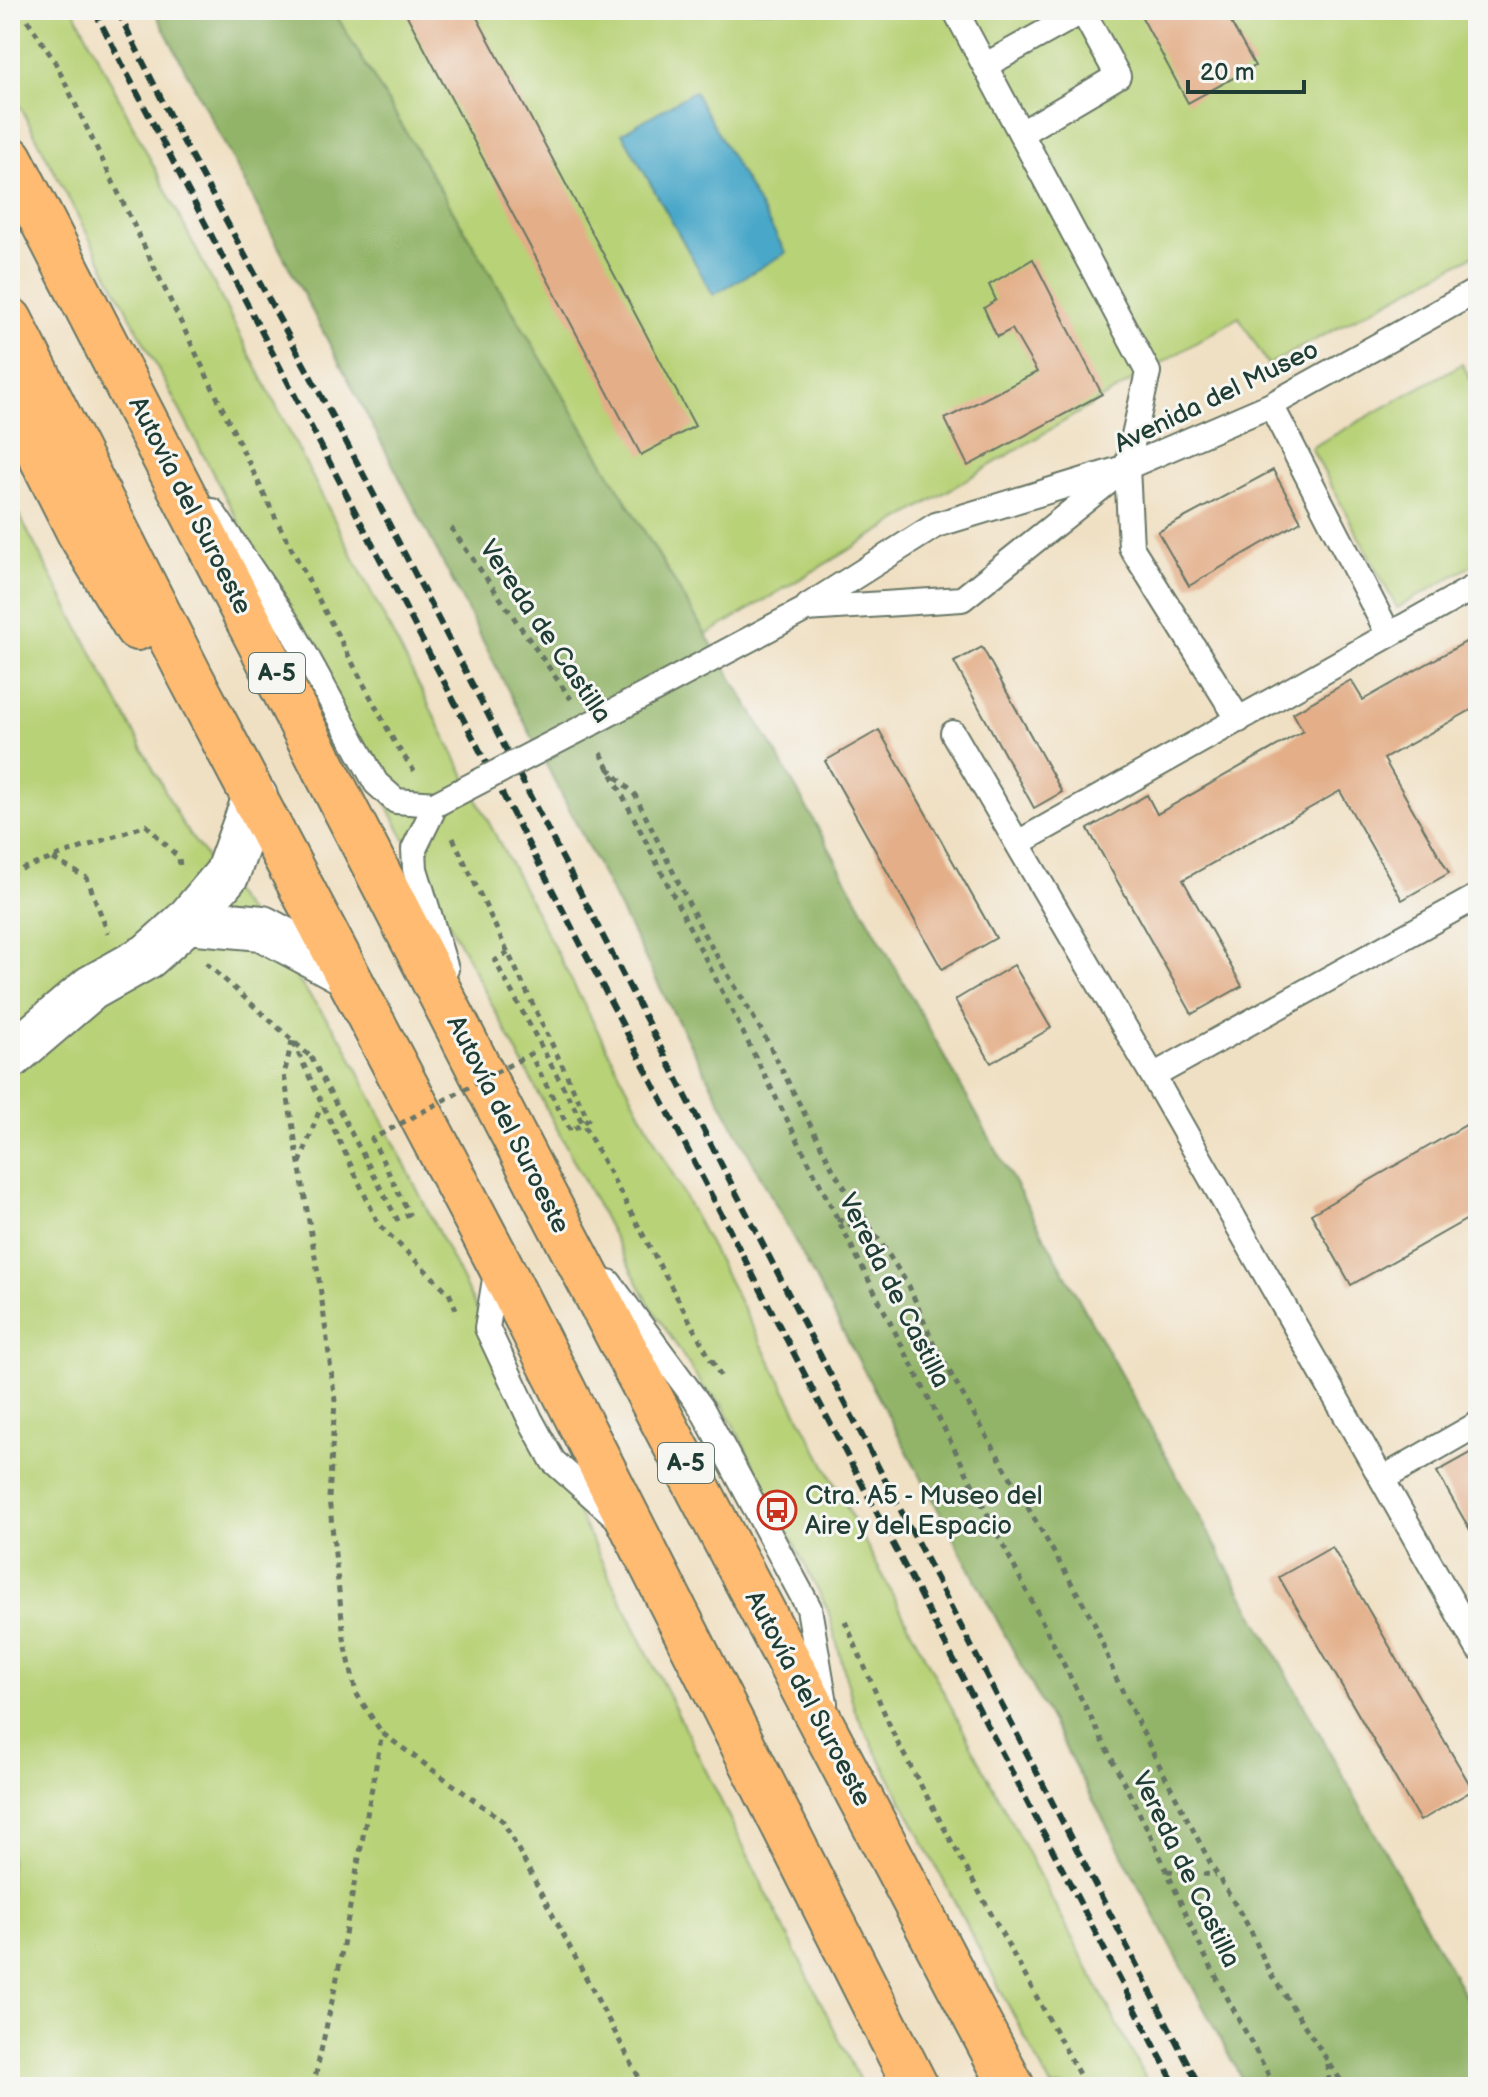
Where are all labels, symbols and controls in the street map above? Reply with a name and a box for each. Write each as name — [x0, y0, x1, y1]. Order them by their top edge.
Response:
scale bar — [1188, 44, 1304, 94]
text: 20 m — [1200, 58, 1255, 87]
street label: Avenida del Museo — [1109, 334, 1324, 460]
street label: Autovía del Suroeste — [121, 392, 258, 619]
street label: Vereda de Castilla — [472, 534, 617, 729]
road number: A-5 — [249, 653, 305, 693]
street label: Autovía del Suroeste — [439, 1011, 576, 1238]
street label: Vereda de Castilla — [831, 1188, 956, 1393]
road number: A-5 — [658, 1443, 714, 1483]
place label: Ctra. A5 - Museo del Aire y del Espacio — [805, 1481, 1043, 1542]
bus stop icon: Ctra. A5 - Museo del Aire y del Espacio — [756, 1489, 798, 1531]
street label: Autovía del Suroeste — [738, 1586, 878, 1812]
street label: Vereda de Castilla — [1125, 1767, 1246, 1973]

